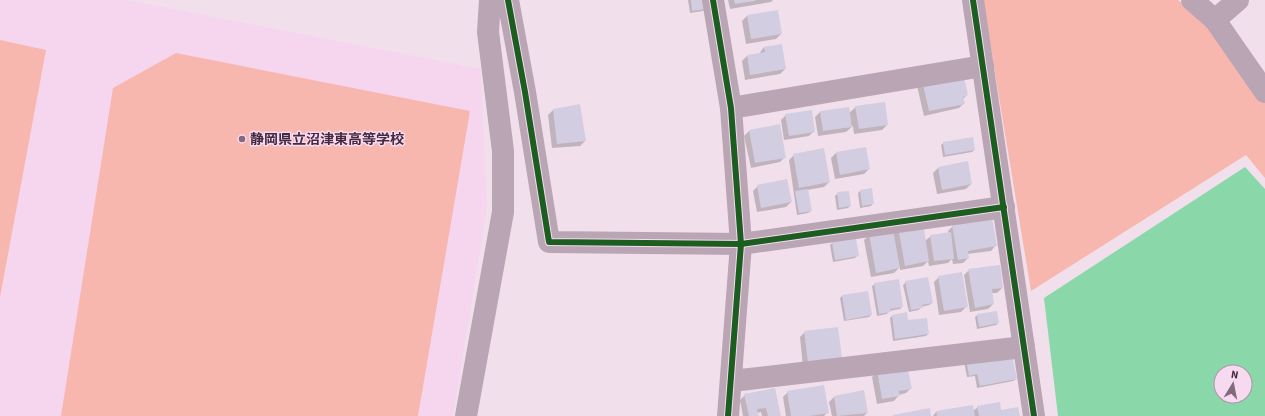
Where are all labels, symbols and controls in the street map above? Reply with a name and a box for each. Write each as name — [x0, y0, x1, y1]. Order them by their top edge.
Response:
place label: 静岡県立沼津東高等学校 — [250, 130, 404, 150]
marker: 静岡県立沼津東高等学校 — [237, 134, 247, 144]
north arrow — [1213, 364, 1253, 404]
text: N — [1230, 367, 1240, 383]

